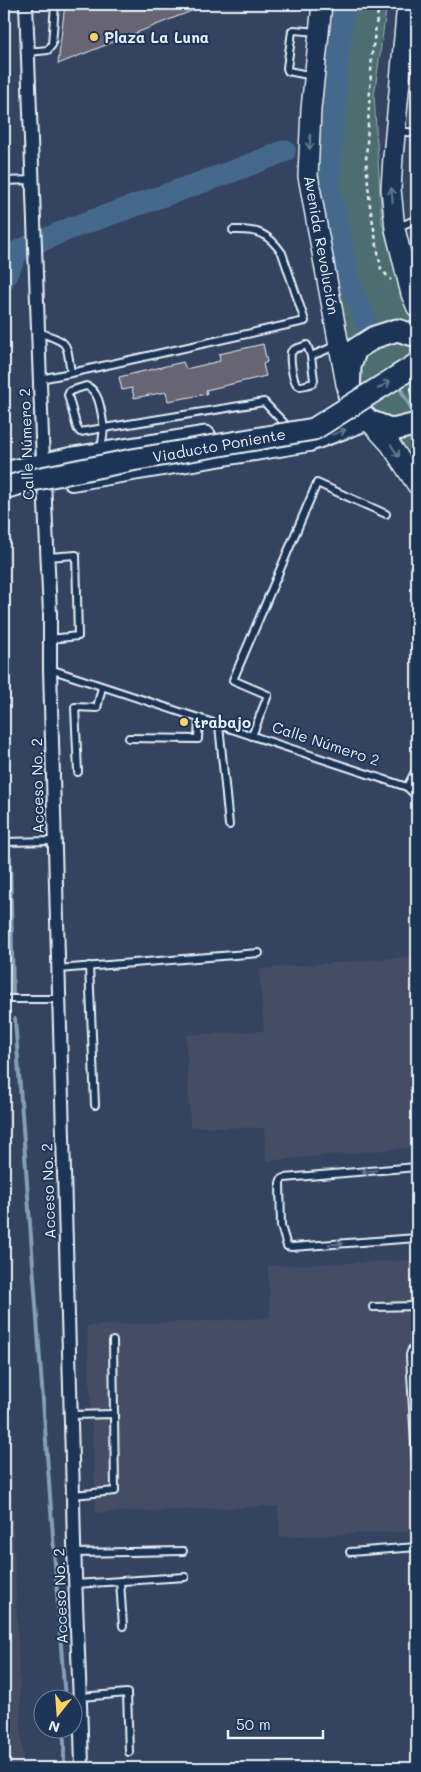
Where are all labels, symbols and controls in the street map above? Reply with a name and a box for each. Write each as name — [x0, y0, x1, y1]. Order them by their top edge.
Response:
place label: Plaza La Luna — [104, 27, 209, 47]
marker: Plaza La Luna — [88, 31, 100, 43]
one-way arrow — [305, 134, 314, 150]
street label: Avenida Revolución — [300, 174, 344, 316]
one-way arrow — [387, 187, 397, 203]
one-way arrow — [377, 380, 391, 390]
street label: Calle Número 2 — [14, 388, 38, 500]
street label: Viaducto Poniente — [151, 423, 287, 467]
one-way arrow — [331, 427, 347, 436]
one-way arrow — [391, 444, 401, 458]
place label: trabajo — [194, 712, 251, 732]
marker: trabajo — [178, 716, 190, 728]
street label: Calle Número 2 — [270, 716, 382, 770]
street label: Acceso No. 2 — [26, 738, 48, 834]
street label: Acceso No. 2 — [36, 1143, 60, 1239]
one-way arrow — [361, 1166, 377, 1175]
one-way arrow — [327, 1239, 343, 1249]
street label: Acceso No. 2 — [48, 1548, 72, 1644]
north arrow — [32, 1690, 82, 1740]
scale bar — [228, 1707, 324, 1739]
text: 50 m — [236, 1714, 271, 1734]
text: N — [46, 1716, 62, 1738]

